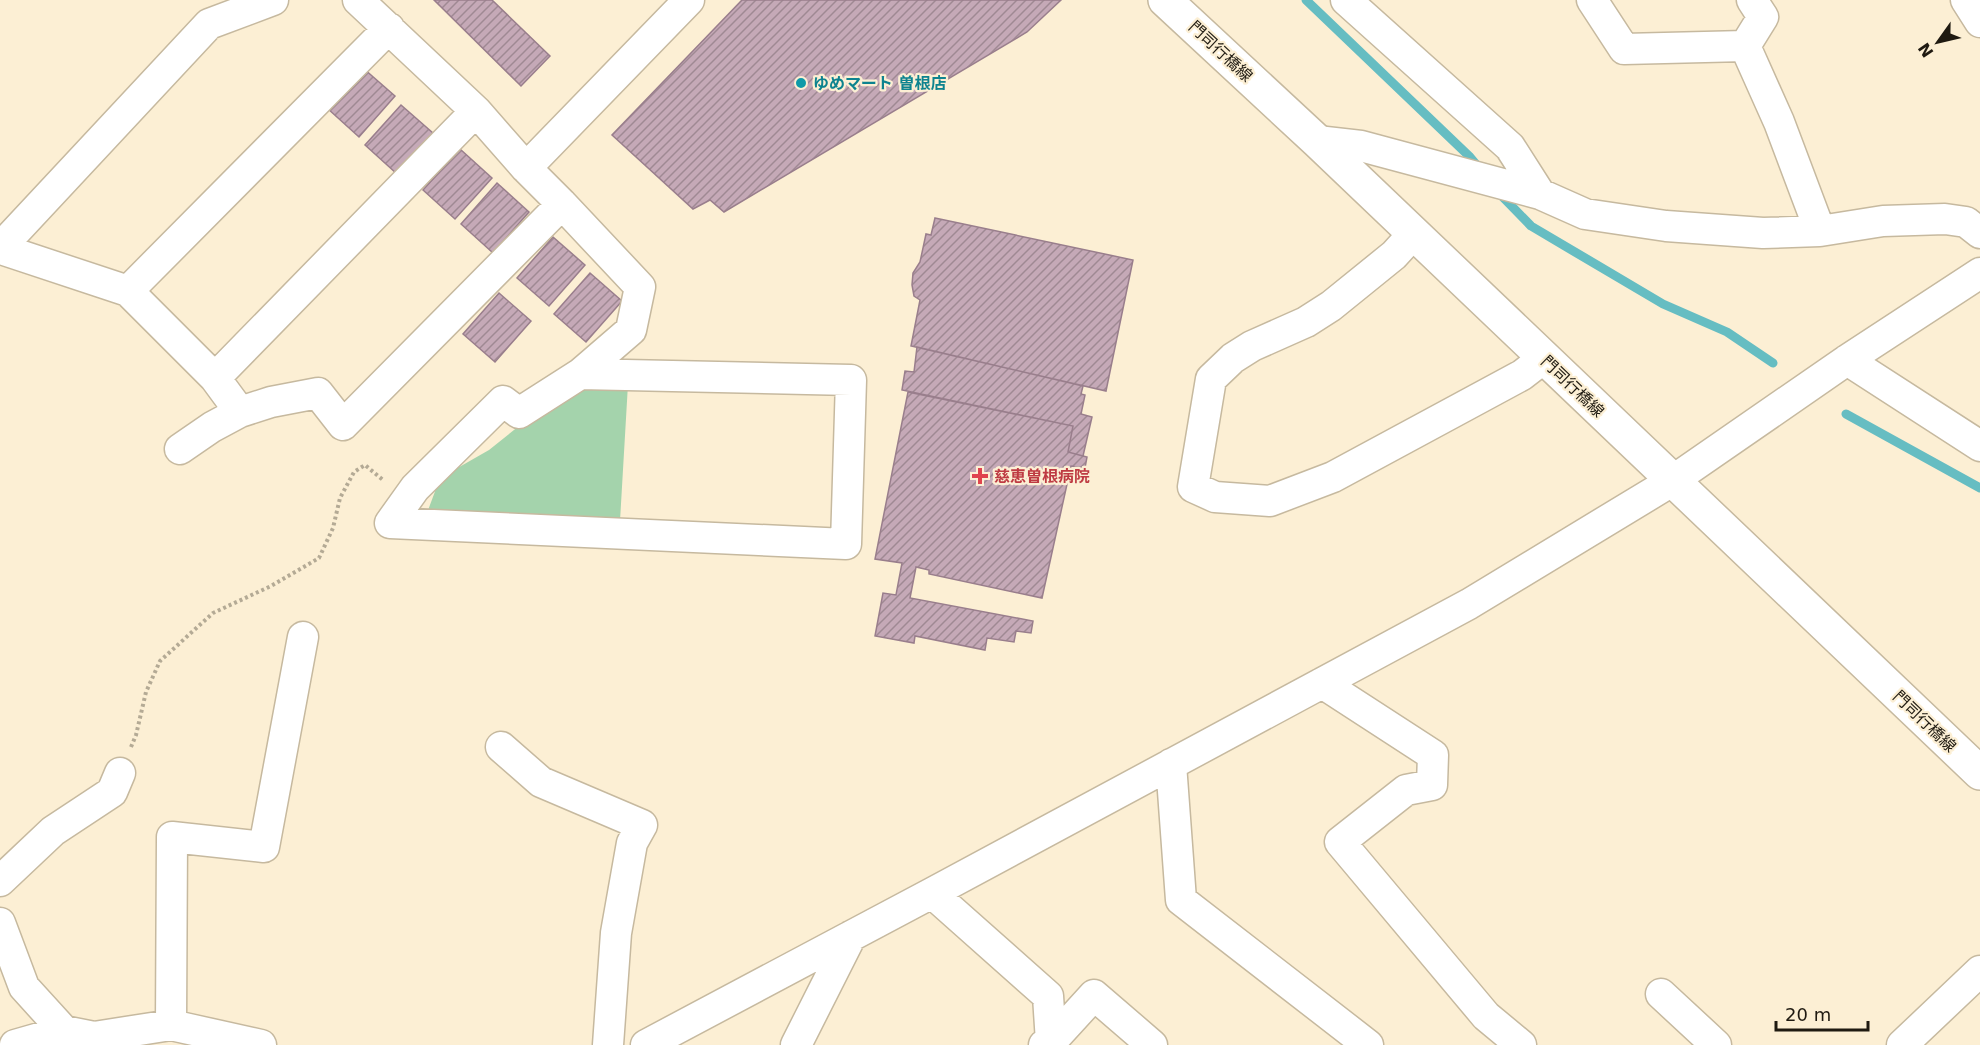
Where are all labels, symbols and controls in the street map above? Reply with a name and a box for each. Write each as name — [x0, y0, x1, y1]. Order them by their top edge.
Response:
north arrow — [1908, 12, 1968, 72]
street label: 門司行橋線 — [1185, 17, 1256, 86]
text: N — [1914, 39, 1938, 61]
place label: ゆめマート 曽根店 — [813, 74, 947, 93]
marker: ゆめマート 曽根店 — [794, 76, 808, 90]
street label: 門司行橋線 — [1537, 352, 1608, 421]
marker: 慈恵曽根病院 — [971, 467, 989, 485]
place label: 慈恵曽根病院 — [994, 467, 1090, 486]
street label: 門司行橋線 — [1889, 687, 1960, 756]
scale bar — [1776, 994, 1868, 1032]
text: 20 m — [1785, 1004, 1831, 1025]

